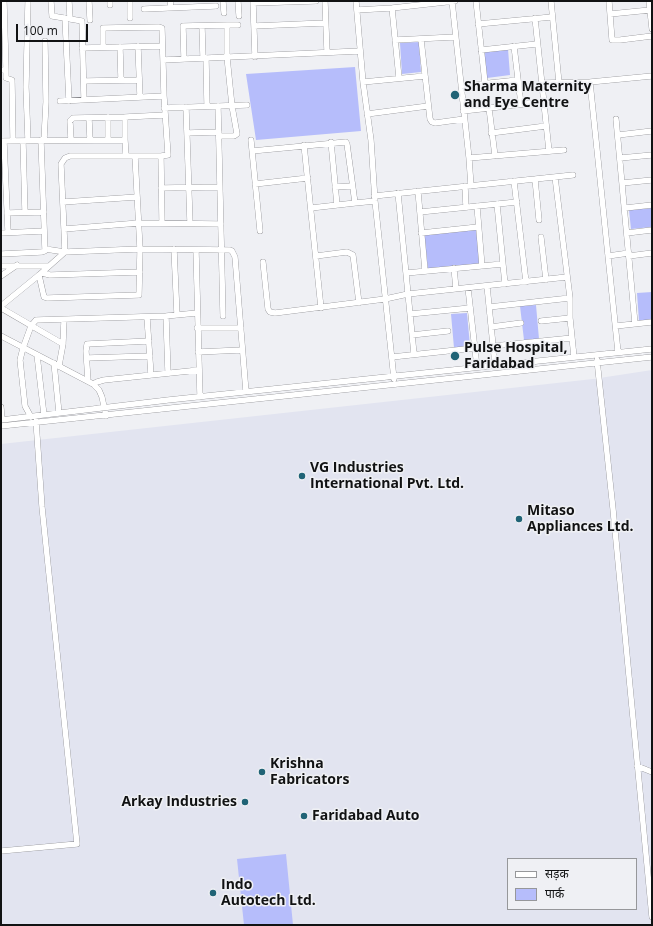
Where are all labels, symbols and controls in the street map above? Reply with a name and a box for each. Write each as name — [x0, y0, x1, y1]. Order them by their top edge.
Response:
scale bar — [18, 16, 90, 42]
text: 100 m — [23, 22, 58, 39]
place label: Sharma Maternity and Eye Centre — [464, 79, 591, 112]
marker: Sharma Maternity and Eye Centre — [449, 89, 461, 101]
place label: Pulse Hospital, Faridabad — [464, 340, 567, 372]
marker: Pulse Hospital, Faridabad — [449, 350, 461, 362]
place label: VG Industries International Pvt. Ltd. — [310, 460, 464, 492]
marker: VG Industries International Pvt. Ltd. — [297, 471, 307, 481]
place label: Mitaso Appliances Ltd. — [527, 503, 633, 536]
marker: Mitaso Appliances Ltd. — [514, 514, 524, 524]
place label: Krishna Fabricators — [270, 756, 349, 788]
marker: Krishna Fabricators — [257, 767, 267, 777]
place label: Arkay Industries — [121, 794, 237, 810]
marker: Arkay Industries — [240, 797, 250, 807]
place label: Faridabad Auto — [312, 808, 420, 824]
marker: Faridabad Auto — [299, 811, 309, 821]
legend — [507, 858, 637, 910]
text: सड़क — [545, 865, 569, 882]
place label: Indo Autotech Ltd. — [221, 877, 316, 910]
text: पार्क — [545, 885, 564, 902]
marker: Indo Autotech Ltd. — [208, 888, 218, 898]

